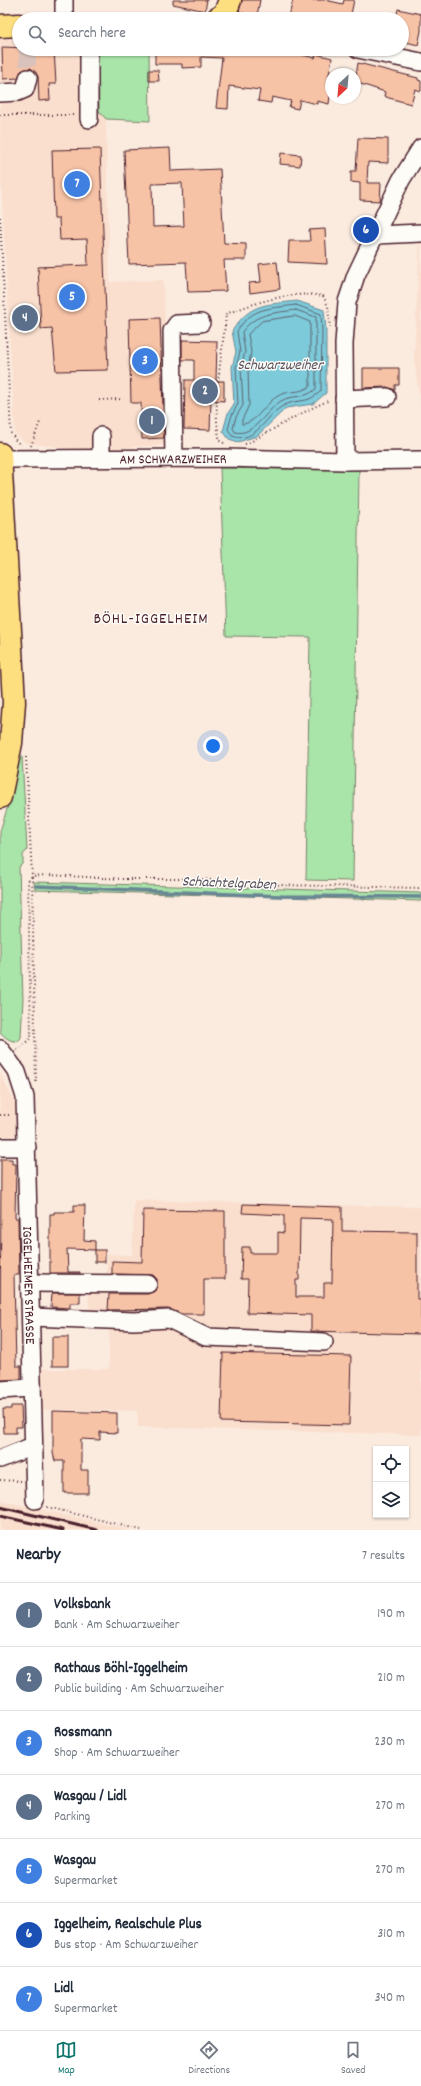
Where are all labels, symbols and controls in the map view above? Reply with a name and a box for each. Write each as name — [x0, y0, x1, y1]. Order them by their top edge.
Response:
search box — [12, 12, 409, 56]
icon: search — [26, 23, 48, 45]
text: Search here — [58, 23, 126, 45]
north arrow — [325, 68, 361, 104]
pin: 7 — [64, 169, 90, 199]
pin: 6 — [353, 215, 379, 245]
pin: 5 — [59, 282, 85, 312]
pin: 4 — [12, 303, 38, 333]
pin: 3 — [132, 346, 158, 376]
water label: Schwarzweiher — [237, 355, 324, 377]
pin: 2 — [192, 376, 218, 406]
pin: 1 — [139, 406, 165, 436]
street label: AM SCHWARZWEIHER — [119, 450, 227, 470]
district label: BÖHL-IGGELHEIM — [93, 608, 209, 631]
your location — [203, 736, 223, 756]
water label: Schachtelgraben — [181, 871, 278, 897]
street label: IGGELHEIMER STRASSE — [16, 1226, 39, 1345]
map controls — [373, 1446, 409, 1518]
button: locate — [373, 1446, 409, 1482]
button: layers — [373, 1482, 409, 1518]
text: Nearby — [16, 1544, 60, 1568]
text: 7 results — [362, 1547, 405, 1566]
text: Volksbank — [54, 1594, 111, 1616]
text: 1 — [28, 1605, 30, 1624]
text: 190 m — [377, 1605, 405, 1624]
text: Bank · Am Schwarzweiher — [54, 1616, 180, 1635]
text: Rathaus Böhl-Iggelheim — [54, 1658, 188, 1680]
text: 2 — [26, 1669, 32, 1688]
text: 210 m — [377, 1669, 405, 1688]
text: Public building · Am Schwarzweiher — [54, 1680, 224, 1699]
text: Rossmann — [54, 1722, 112, 1744]
text: 3 — [26, 1733, 32, 1752]
text: 230 m — [375, 1733, 405, 1752]
text: Shop · Am Schwarzweiher — [54, 1744, 180, 1763]
text: Wasgau / Lidl — [54, 1786, 127, 1808]
text: 4 — [26, 1797, 32, 1816]
text: 270 m — [375, 1797, 405, 1816]
text: Parking — [54, 1808, 90, 1827]
text: Wasgau — [54, 1850, 96, 1872]
text: 5 — [26, 1861, 32, 1880]
text: 270 m — [375, 1861, 405, 1880]
text: Supermarket — [54, 1872, 118, 1891]
text: Iggelheim, Realschule Plus — [54, 1914, 202, 1936]
text: 6 — [26, 1925, 32, 1944]
text: 310 m — [377, 1925, 405, 1944]
text: Bus stop · Am Schwarzweiher — [54, 1936, 198, 1955]
text: Lidl — [54, 1978, 74, 2000]
text: 7 — [27, 1989, 31, 2008]
text: 340 m — [375, 1989, 405, 2008]
text: Supermarket — [54, 2000, 118, 2019]
tab: Map — [55, 2039, 77, 2079]
tab: Directions — [188, 2039, 230, 2079]
tab: Saved — [341, 2039, 366, 2079]

